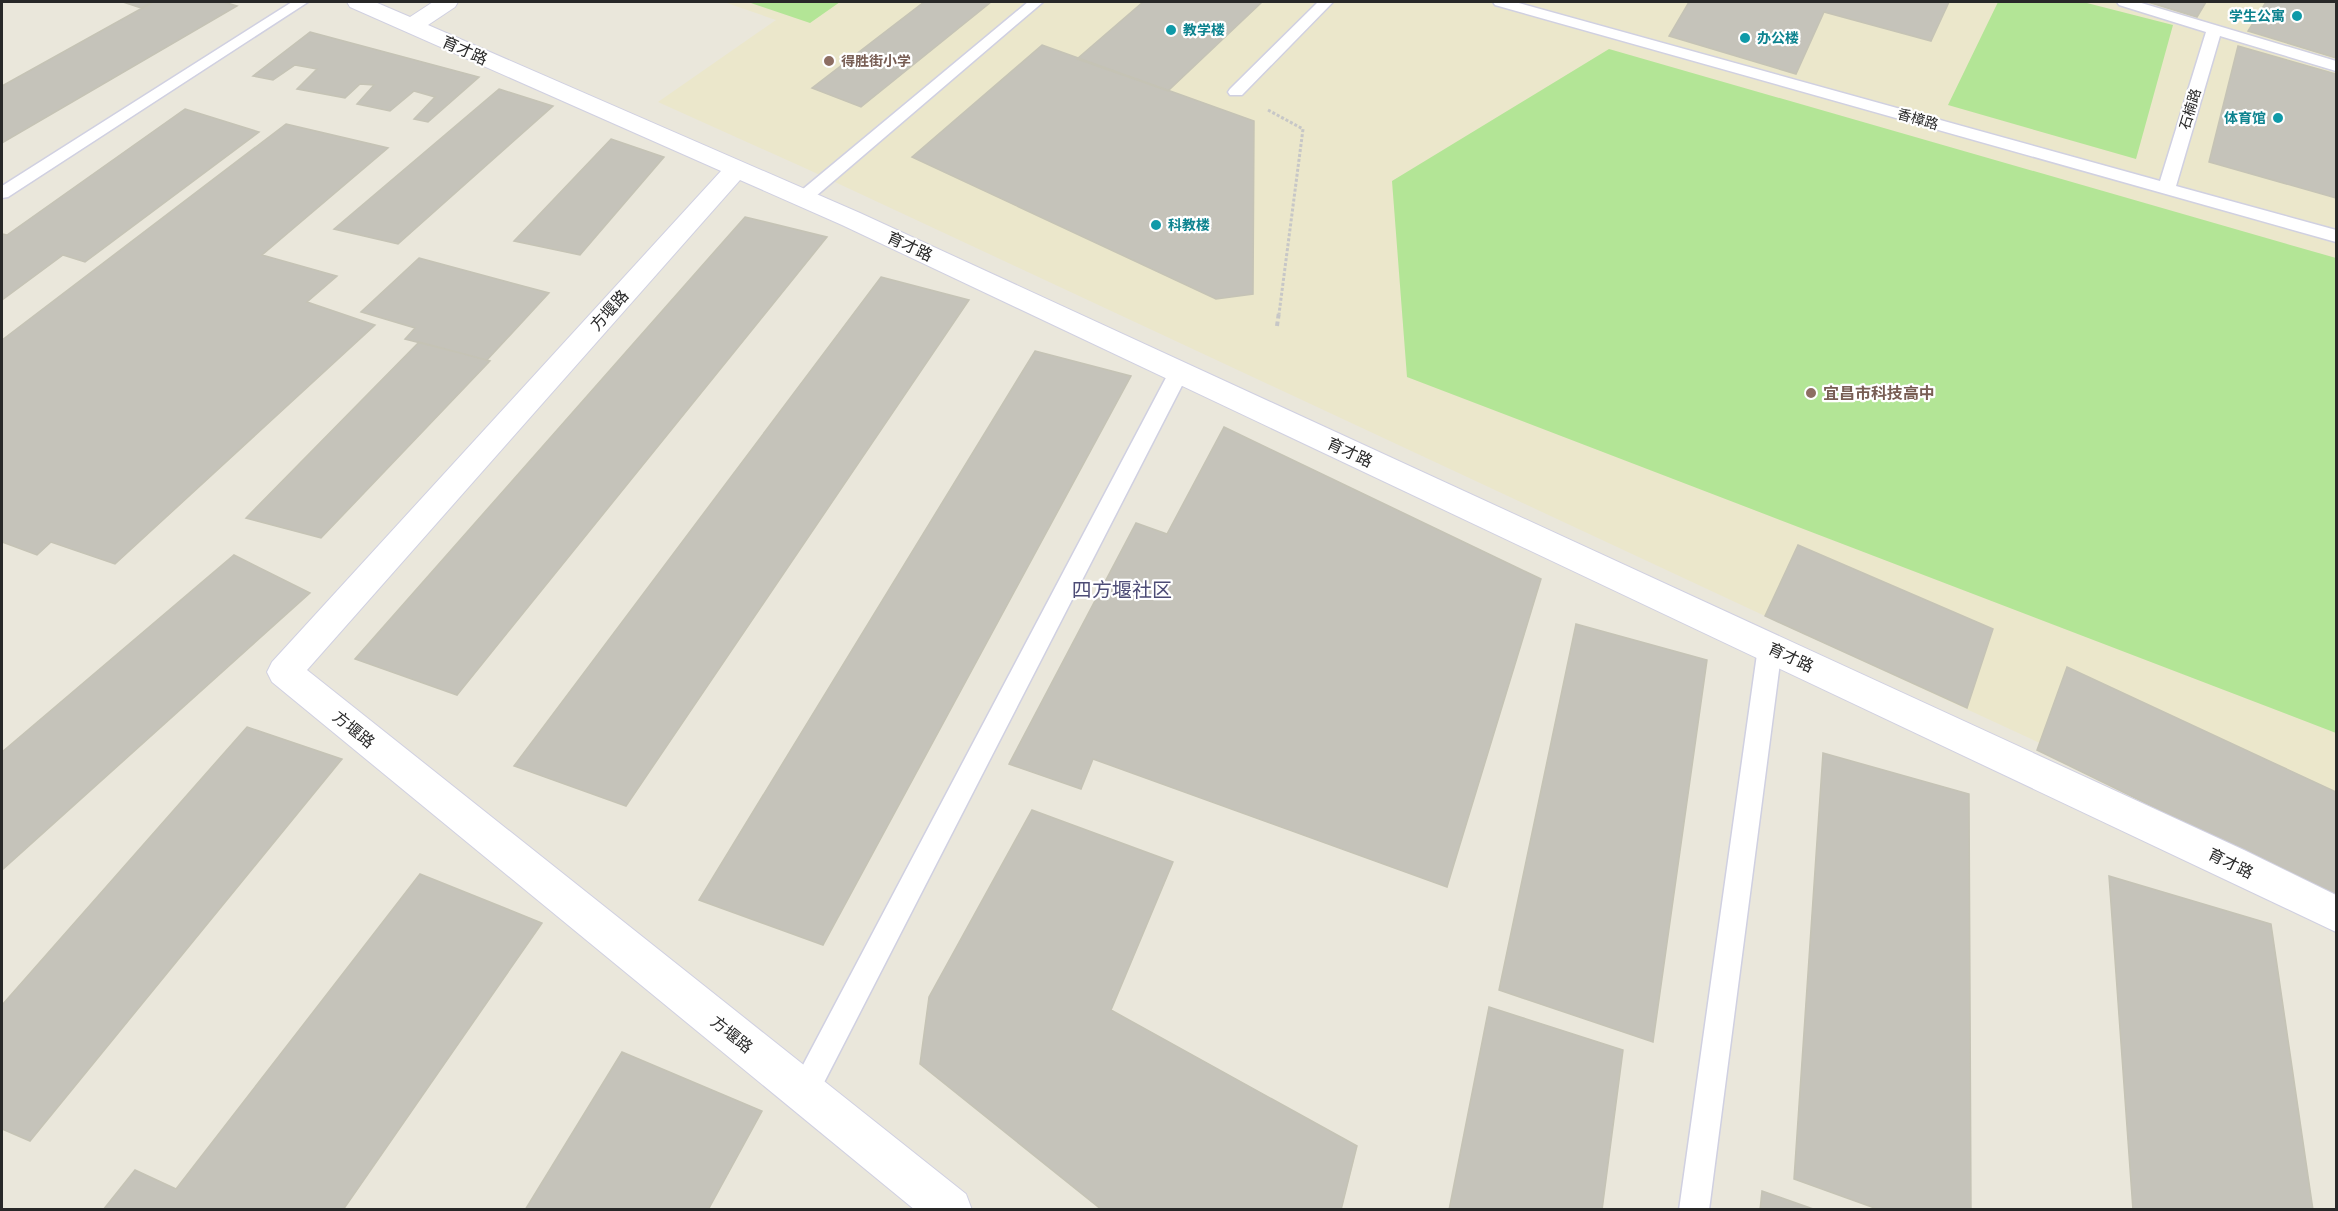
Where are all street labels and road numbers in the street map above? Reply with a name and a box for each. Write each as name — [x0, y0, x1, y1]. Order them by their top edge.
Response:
street label: 育才路 — [439, 31, 491, 69]
street label: 石楠路 — [2175, 86, 2205, 132]
street label: 香樟路 — [1895, 105, 1941, 133]
street label: 育才路 — [884, 227, 936, 265]
street label: 方堰路 — [586, 285, 632, 335]
street label: 育才路 — [1324, 433, 1376, 471]
street label: 育才路 — [1765, 638, 1817, 676]
street label: 方堰路 — [329, 706, 379, 752]
street label: 育才路 — [2205, 843, 2257, 883]
street label: 方堰路 — [707, 1011, 757, 1057]

